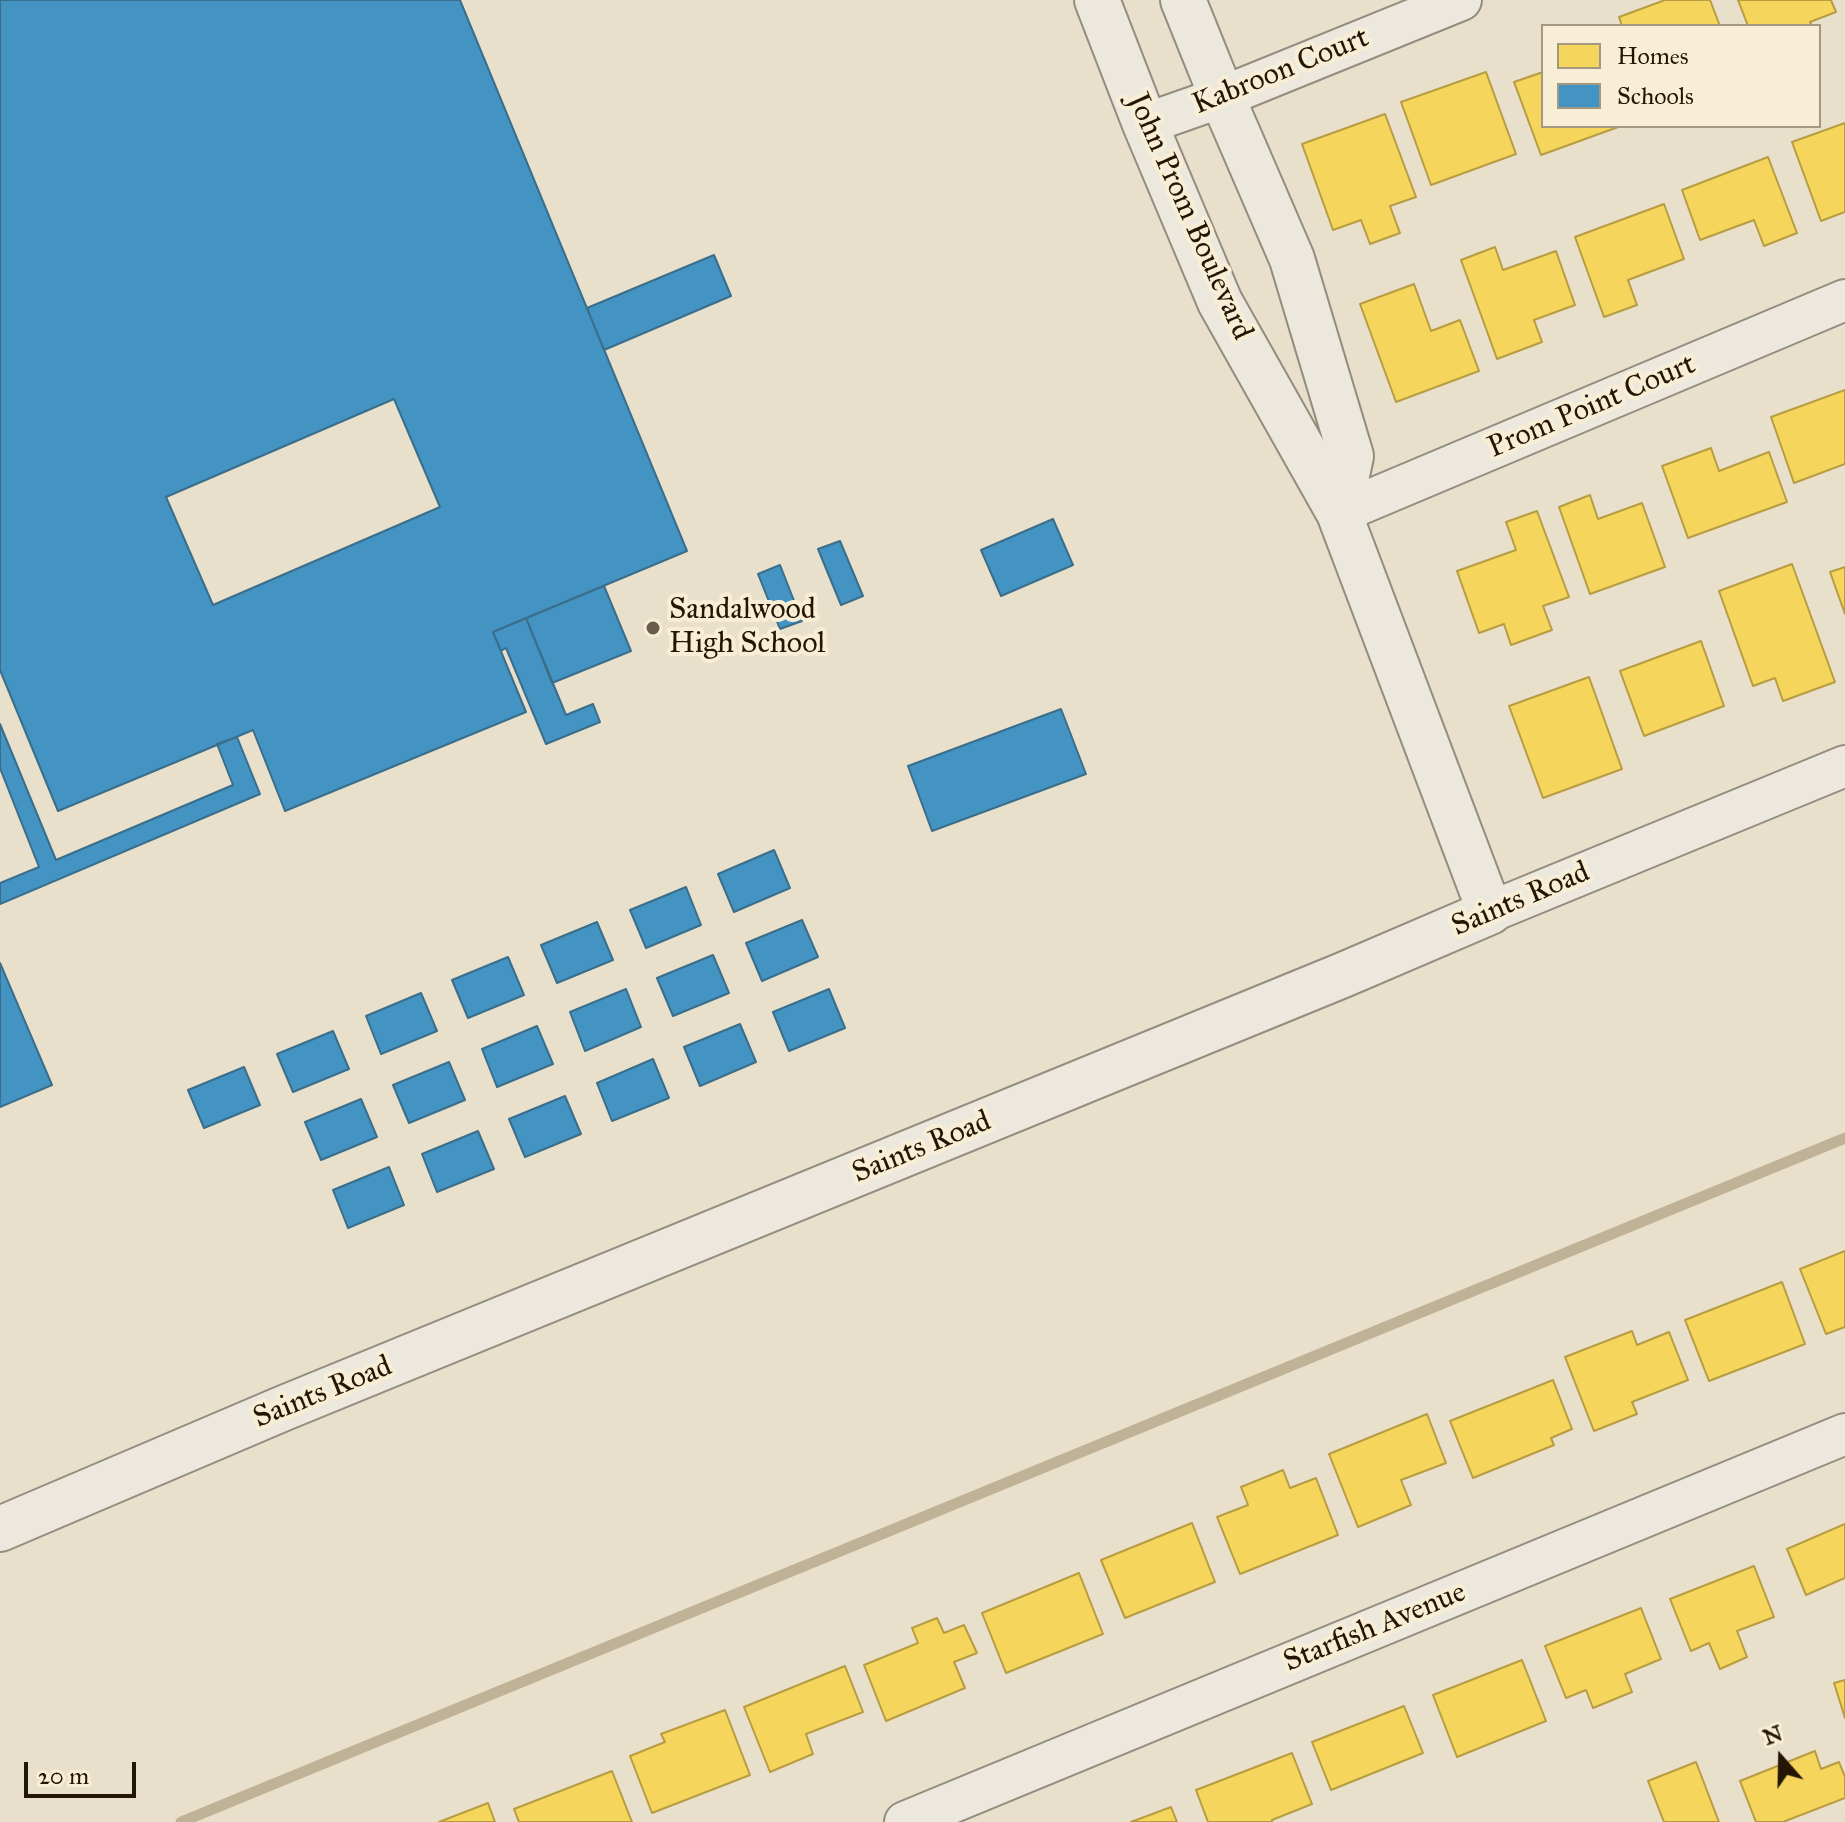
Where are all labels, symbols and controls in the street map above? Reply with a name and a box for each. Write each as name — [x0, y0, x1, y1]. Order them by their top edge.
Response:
street label: Kabroon Court — [1188, 20, 1374, 124]
legend — [1541, 24, 1821, 128]
text: Homes — [1617, 41, 1689, 71]
text: Schools — [1617, 81, 1694, 111]
street label: John Prom Boulevard — [1119, 88, 1259, 346]
street label: Prom Point Court — [1483, 347, 1701, 467]
place label: Sandalwood High School — [669, 593, 825, 664]
marker: Sandalwood High School — [644, 619, 662, 637]
street label: Saints Road — [1447, 855, 1595, 945]
street label: Saints Road — [847, 1104, 997, 1192]
street label: Saints Road — [248, 1349, 398, 1437]
street label: Starfish Avenue — [1279, 1575, 1471, 1681]
north arrow — [1741, 1718, 1821, 1798]
text: N — [1759, 1719, 1786, 1751]
scale bar — [28, 1746, 140, 1796]
text: 20 m — [38, 1761, 89, 1791]

